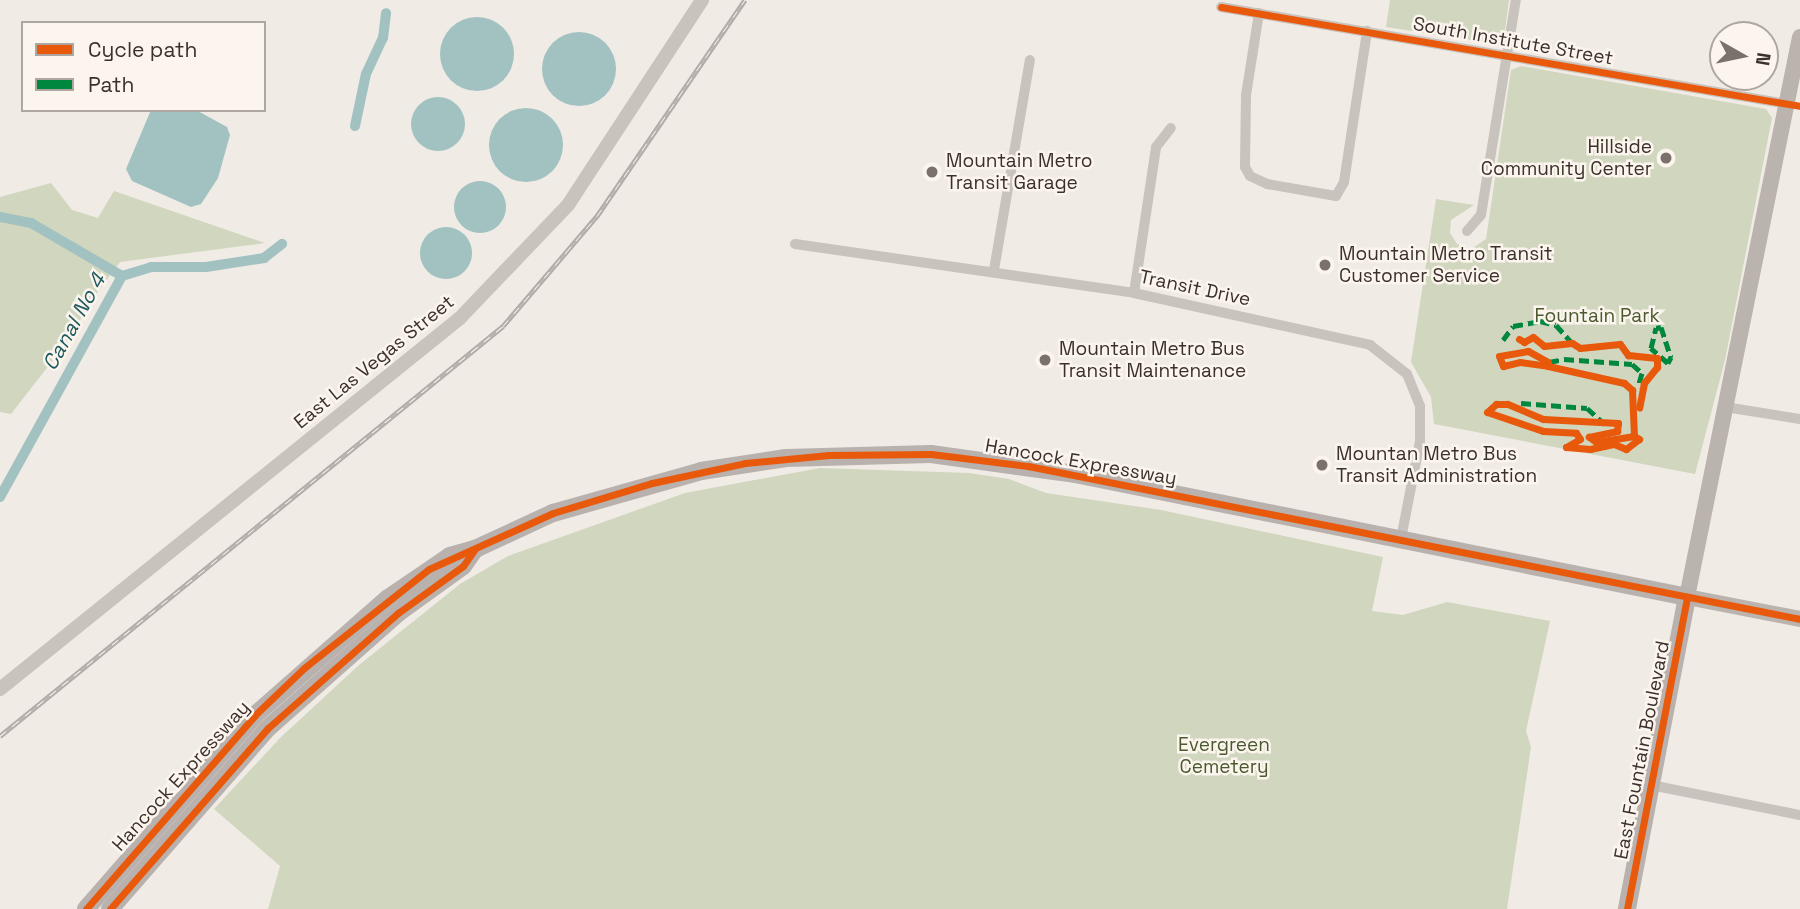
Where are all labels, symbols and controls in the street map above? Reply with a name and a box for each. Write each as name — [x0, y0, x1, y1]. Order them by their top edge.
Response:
street label: South Institute Street — [1411, 12, 1615, 70]
legend — [21, 21, 266, 112]
north arrow — [1709, 21, 1779, 91]
text: Cycle path — [88, 36, 197, 63]
text: N — [1750, 51, 1777, 67]
text: Path — [88, 71, 134, 98]
place label: Hillside Community Center — [1481, 136, 1652, 180]
place label: Mountain Metro Transit Garage — [946, 150, 1093, 194]
marker: Hillside Community Center — [1658, 150, 1674, 166]
marker: Mountain Metro Transit Garage — [924, 164, 940, 180]
place label: Mountain Metro Transit Customer Service — [1339, 243, 1553, 287]
marker: Mountain Metro Transit Customer Service — [1317, 257, 1333, 273]
street label: Transit Drive — [1137, 265, 1253, 311]
water label: Canal No 4 — [37, 269, 111, 375]
street label: East Las Vegas Street — [289, 290, 459, 434]
park label: Fountain Park — [1534, 305, 1660, 327]
place label: Mountain Metro Bus Transit Maintenance — [1059, 338, 1246, 382]
marker: Mountain Metro Bus Transit Maintenance — [1037, 352, 1053, 368]
street label: Hancock Expressway — [983, 434, 1179, 490]
place label: Mountan Metro Bus Transit Administration — [1336, 443, 1537, 487]
marker: Mountan Metro Bus Transit Administration — [1314, 457, 1330, 473]
street label: East Fountain Boulevard — [1610, 639, 1674, 861]
street label: Hancock Expressway — [108, 696, 254, 856]
park label: Evergreen Cemetery — [1178, 734, 1270, 778]

